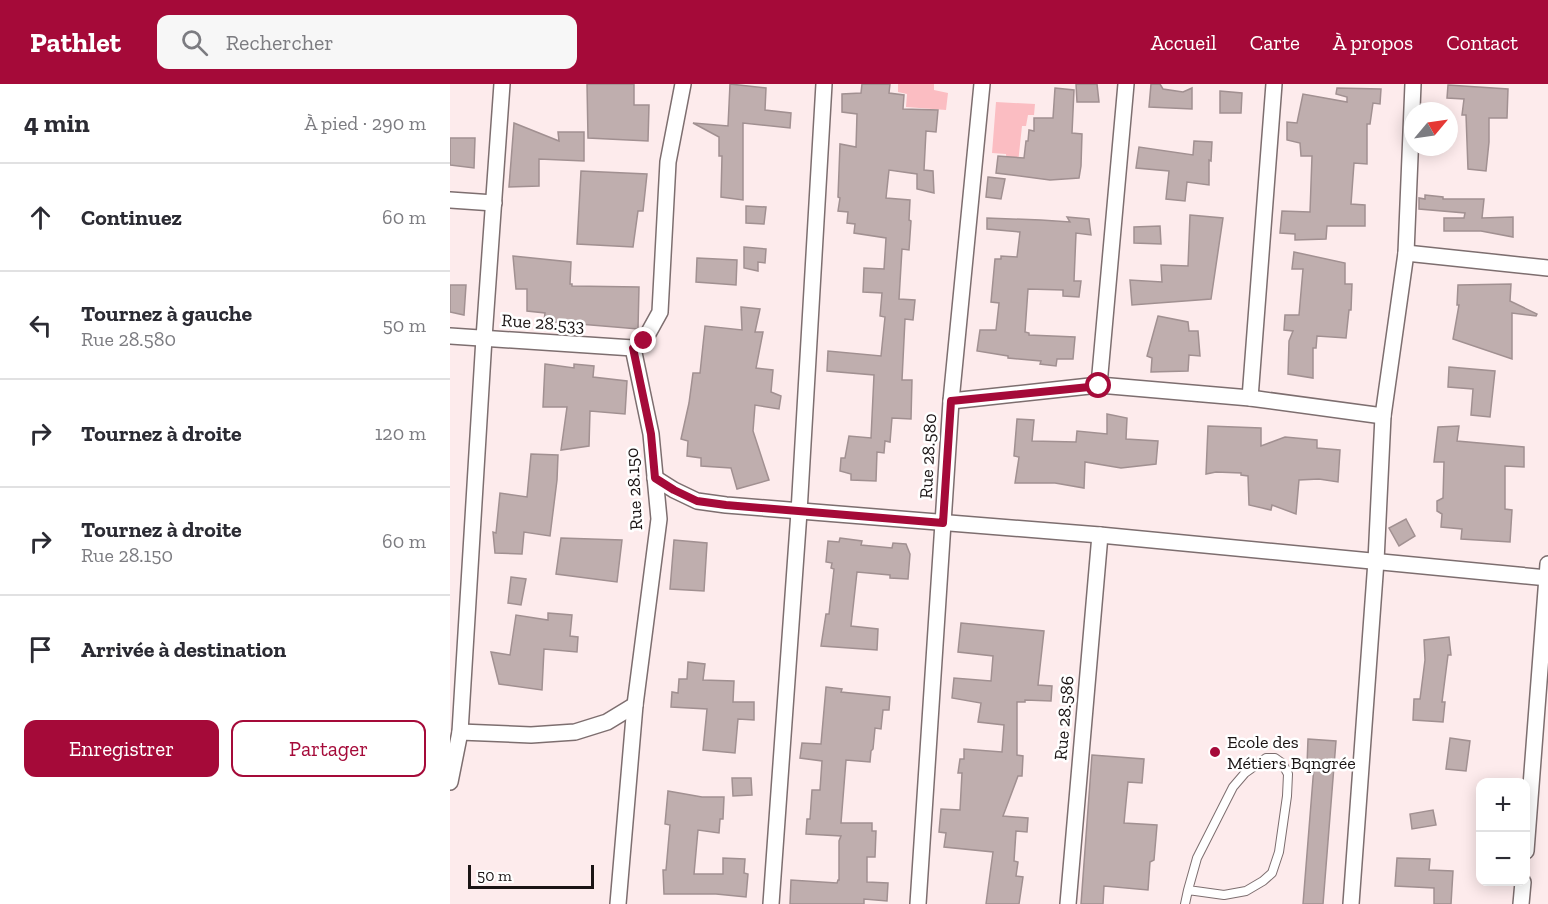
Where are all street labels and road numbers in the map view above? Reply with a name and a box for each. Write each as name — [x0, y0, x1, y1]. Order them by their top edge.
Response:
street label: Rue 28.533 — [501, 309, 585, 337]
street label: Rue 28.580 — [915, 413, 941, 499]
street label: Rue 28.150 — [621, 447, 647, 531]
street label: Rue 28.586 — [1049, 675, 1079, 761]

